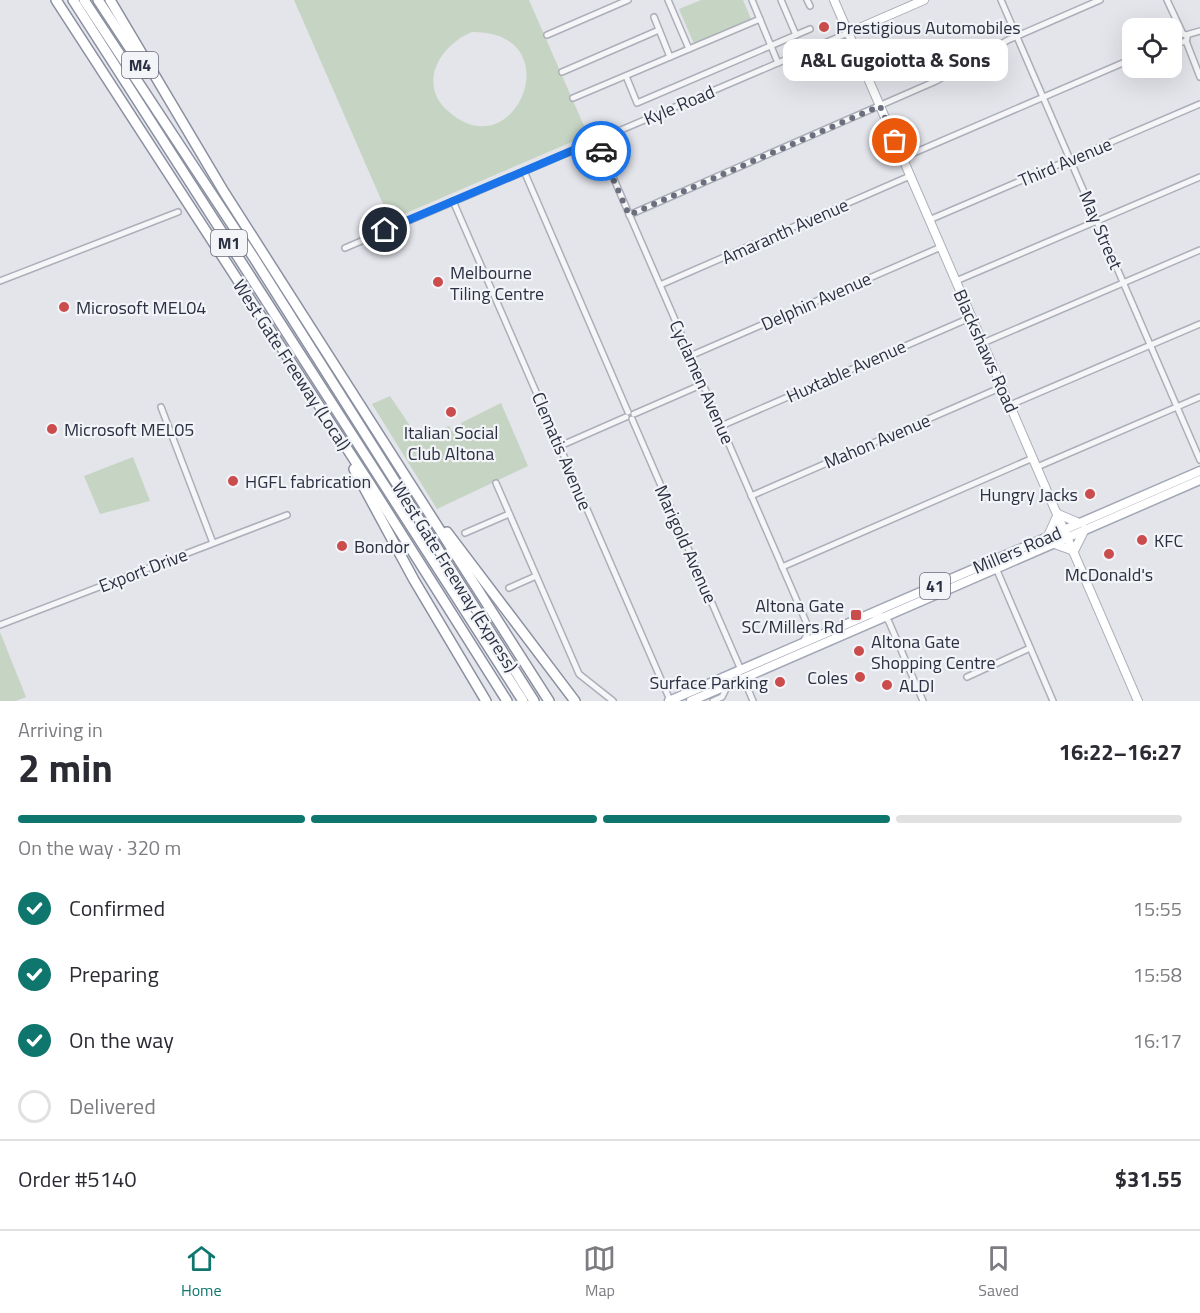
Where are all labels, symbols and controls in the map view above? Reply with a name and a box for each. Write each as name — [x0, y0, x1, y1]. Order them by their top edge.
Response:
place label: Prestigious Automobiles — [836, 14, 1021, 41]
map controls — [1122, 18, 1182, 78]
button: locate — [1122, 18, 1182, 78]
marker: Prestigious Automobiles — [817, 20, 831, 34]
callout: A&L Gugoiotta & Sons — [782, 39, 1008, 81]
text: A&L Gugoiotta & Sons — [801, 44, 990, 75]
road number: M4 — [122, 52, 158, 78]
street label: Kyle Road — [639, 78, 719, 132]
pin — [869, 115, 920, 166]
courier — [571, 121, 631, 181]
icon: bag — [878, 124, 911, 157]
street label: Third Avenue — [1014, 130, 1116, 194]
icon: car — [585, 135, 618, 168]
street label: May Street — [1072, 186, 1130, 274]
street label: Amaranth Avenue — [717, 191, 853, 271]
pin — [359, 204, 410, 255]
icon: home — [368, 213, 401, 246]
road number: M1 — [211, 230, 247, 256]
place label: Melbourne Tiling Centre — [450, 259, 544, 307]
street label: Delphin Avenue — [757, 265, 875, 337]
street label: West Gate Freeway (Local) — [226, 274, 358, 456]
marker: Melbourne Tiling Centre — [431, 275, 445, 289]
street label: Blackshaws Road — [947, 285, 1025, 417]
place label: Microsoft MEL04 — [76, 294, 206, 321]
marker: Microsoft MEL04 — [57, 300, 71, 314]
street label: Cyclamen Avenue — [663, 316, 741, 448]
street label: Huxtable Avenue — [782, 333, 910, 409]
street label: Clematis Avenue — [525, 388, 599, 514]
marker: Italian Social Club Altona — [444, 405, 458, 419]
street label: Mahon Avenue — [820, 406, 934, 476]
place label: Microsoft MEL05 — [64, 416, 194, 443]
place label: Italian Social Club Altona — [404, 419, 498, 467]
marker: Microsoft MEL05 — [45, 422, 59, 436]
place label: HGFL fabrication — [245, 468, 371, 495]
marker: HGFL fabrication — [226, 474, 240, 488]
street label: West Gate Freeway (Express) — [385, 477, 525, 677]
street label: Marigold Avenue — [648, 480, 724, 608]
place label: Hungry Jacks — [979, 481, 1078, 508]
marker: Hungry Jacks — [1083, 487, 1097, 501]
street label: Millers Road — [968, 519, 1066, 581]
place label: KFC — [1154, 527, 1184, 554]
place label: Bondor — [354, 533, 410, 560]
marker: KFC — [1135, 533, 1149, 547]
marker: Bondor — [335, 539, 349, 553]
street label: Export Drive — [95, 541, 191, 599]
marker: McDonald's — [1102, 547, 1116, 561]
place label: McDonald's — [1065, 561, 1153, 588]
road number: 41 — [920, 573, 950, 599]
place label: Altona Gate SC/Millers Rd — [742, 592, 844, 640]
marker: Altona Gate SC/Millers Rd — [849, 608, 863, 622]
place label: Altona Gate Shopping Centre — [871, 628, 996, 676]
marker: Altona Gate Shopping Centre — [852, 644, 866, 658]
place label: Coles — [807, 664, 848, 691]
place label: Surface Parking — [649, 669, 768, 696]
marker: Coles — [853, 670, 867, 684]
place label: ALDI — [899, 672, 934, 699]
marker: Surface Parking — [773, 675, 787, 689]
marker: ALDI — [880, 678, 894, 692]
text: Arriving in — [18, 714, 103, 745]
text: 16:22–16:27 — [1059, 735, 1182, 769]
text: 2 min — [18, 738, 113, 797]
text: On the way · 320 m — [18, 832, 181, 863]
text: Confirmed — [69, 891, 165, 925]
icon: check — [18, 892, 51, 925]
text: 15:55 — [1133, 893, 1182, 924]
text: Preparing — [69, 957, 159, 991]
icon: check — [18, 958, 51, 991]
text: 15:58 — [1133, 959, 1182, 990]
text: On the way — [69, 1023, 174, 1057]
icon: check — [18, 1024, 51, 1057]
text: 16:17 — [1133, 1025, 1182, 1056]
text: Delivered — [69, 1089, 156, 1123]
text: Order #5140 — [18, 1162, 137, 1196]
text: $31.55 — [1115, 1162, 1182, 1196]
tab: Home — [181, 1242, 222, 1302]
tab: Map — [583, 1242, 616, 1302]
tab: Saved — [978, 1242, 1019, 1302]

